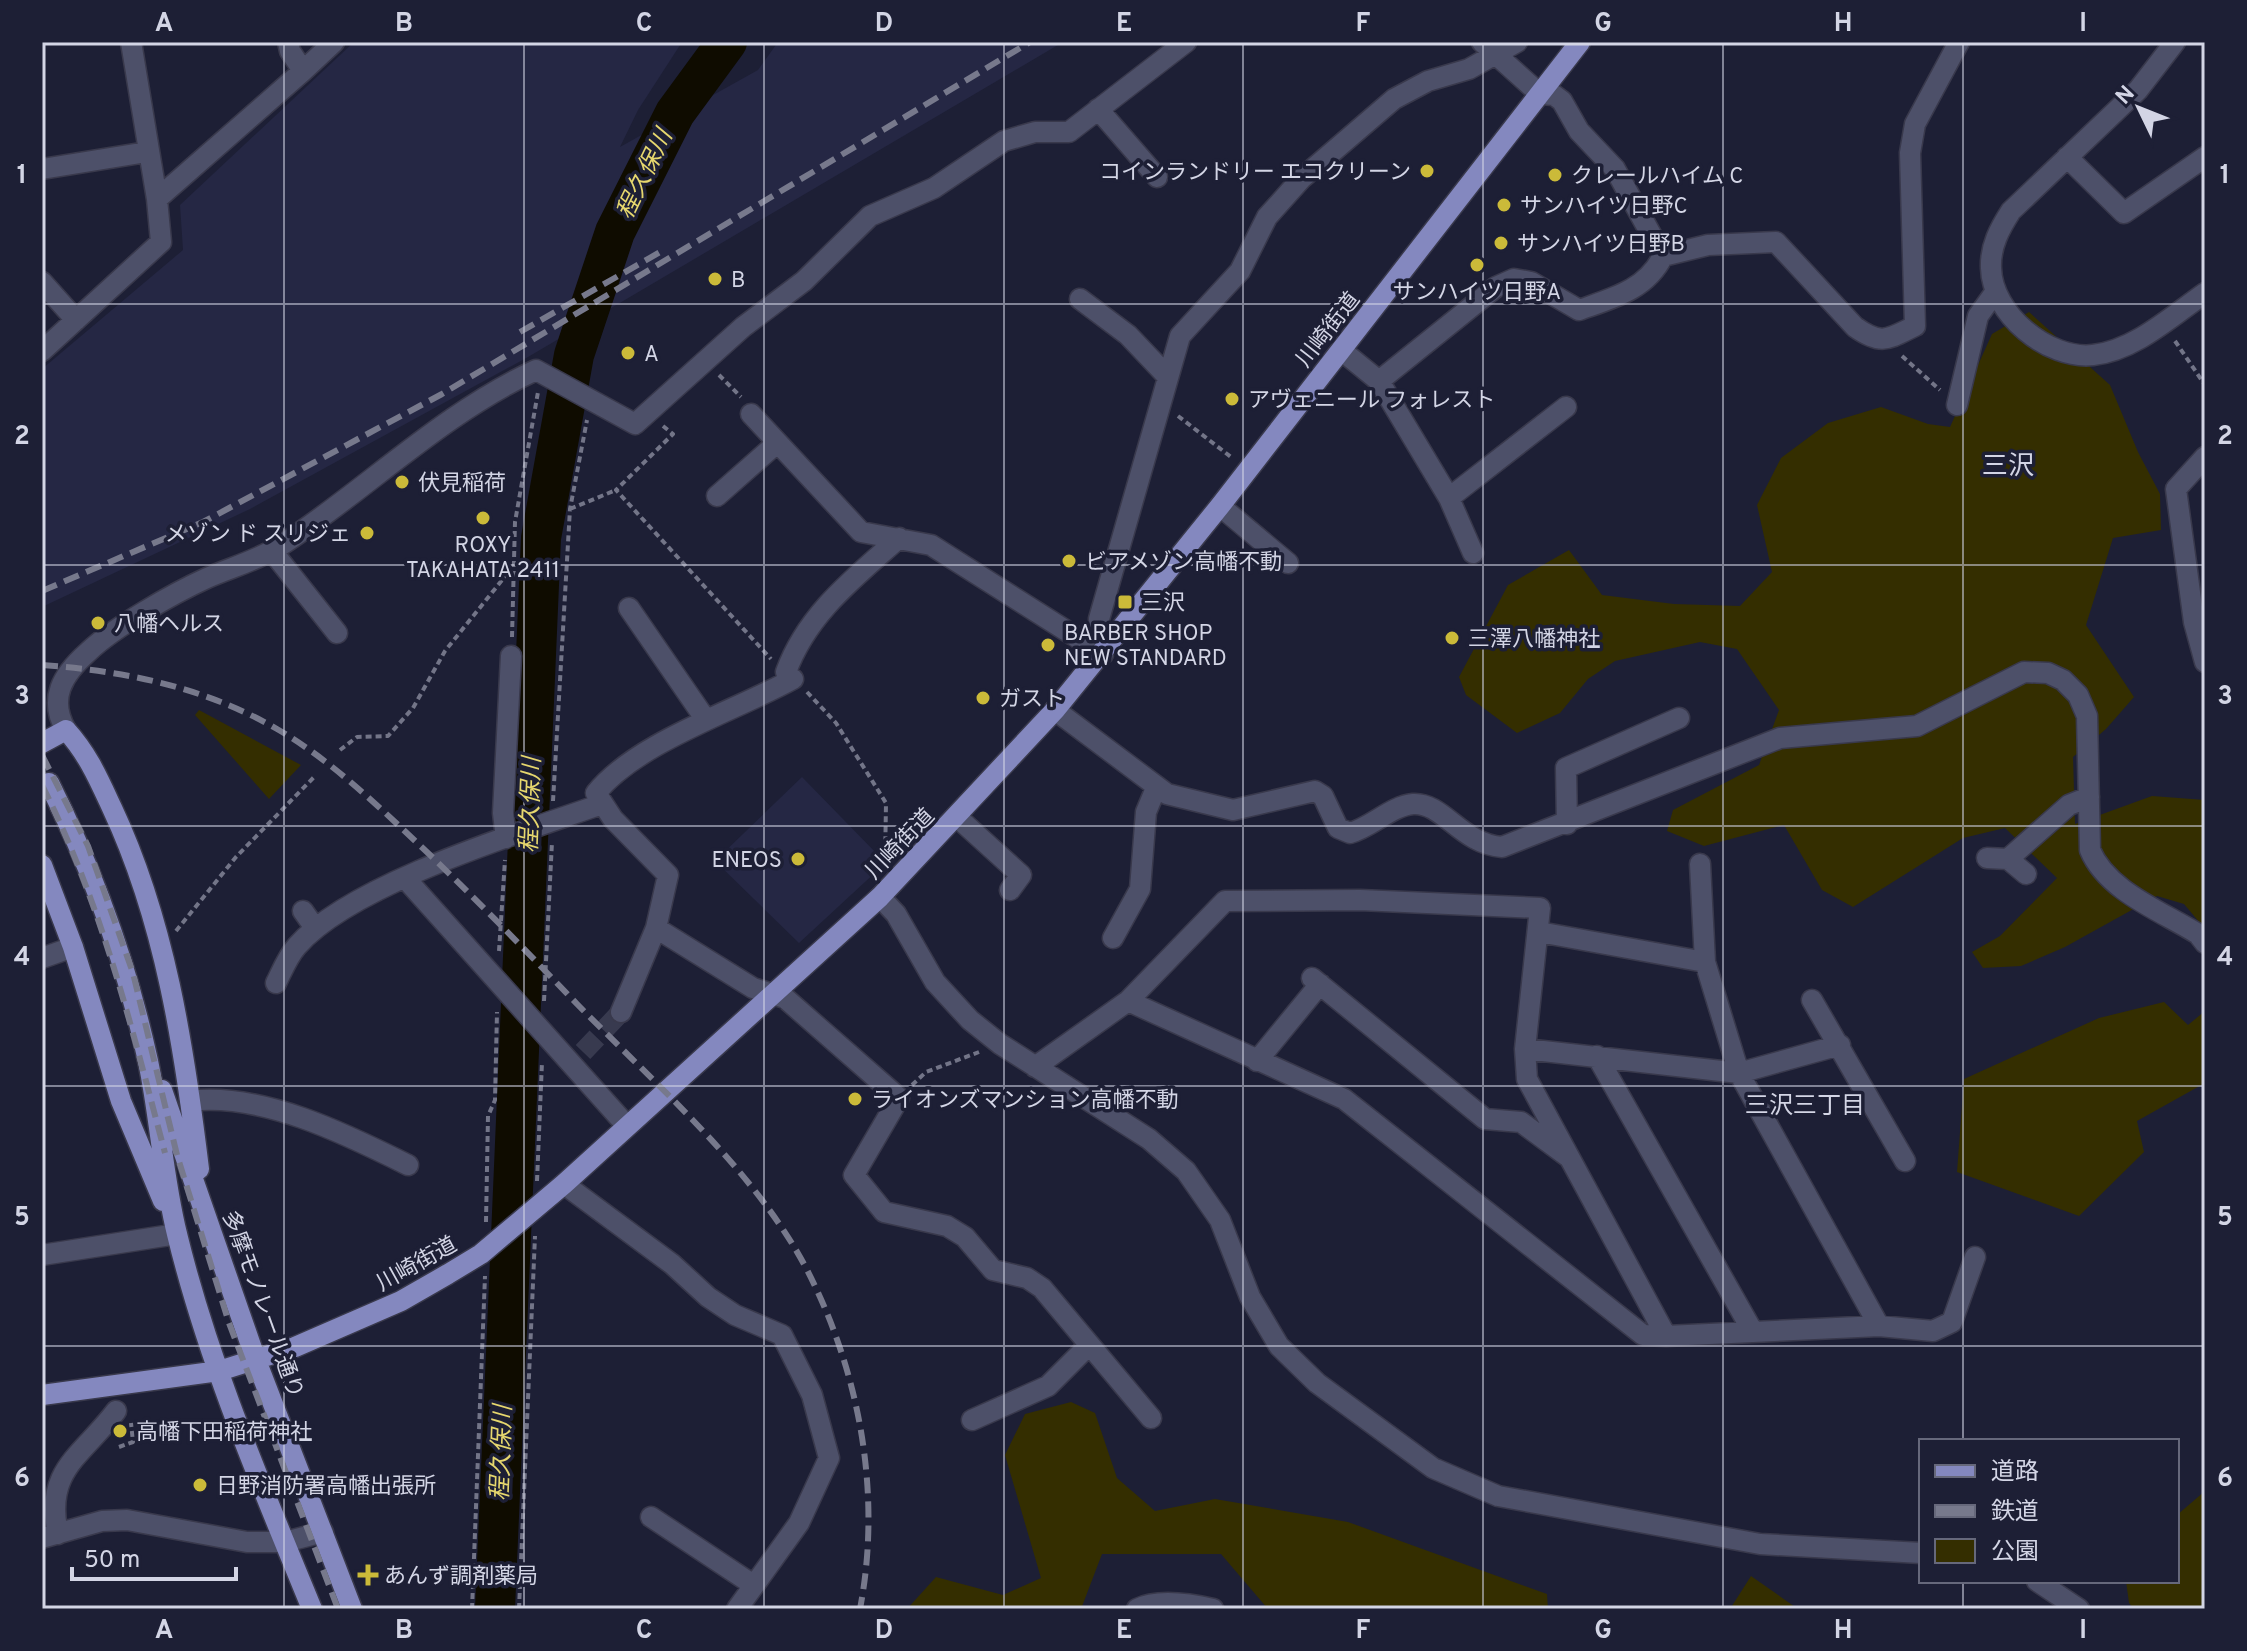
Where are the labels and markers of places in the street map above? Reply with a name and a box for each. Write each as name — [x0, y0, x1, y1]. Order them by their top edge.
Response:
place label: コインランドリー エコクリーン — [1099, 160, 1411, 187]
marker: コインランドリー エコクリーン — [1418, 162, 1436, 180]
place label: クレールハイム C — [1571, 164, 1744, 191]
marker: クレールハイム C — [1546, 166, 1564, 184]
place label: サンハイツ日野C — [1520, 194, 1688, 221]
marker: サンハイツ日野C — [1495, 196, 1513, 214]
place label: サンハイツ日野B — [1517, 232, 1685, 259]
marker: サンハイツ日野B — [1492, 234, 1510, 252]
marker: サンハイツ日野A — [1468, 256, 1486, 274]
place label: B — [731, 268, 745, 295]
marker: B — [706, 270, 724, 288]
place label: サンハイツ日野A — [1393, 280, 1561, 307]
place label: A — [644, 342, 659, 369]
marker: A — [619, 344, 637, 362]
place label: アヴェニール フォレスト — [1248, 388, 1495, 415]
marker: アヴェニール フォレスト — [1223, 390, 1241, 408]
place label: 伏見稲荷 — [418, 471, 506, 498]
marker: 伏見稲荷 — [393, 473, 411, 491]
marker: ROXY TAKAHATA 2411 — [474, 509, 492, 527]
place label: メゾン ド スリジェ — [165, 522, 351, 549]
marker: メゾン ド スリジェ — [358, 524, 376, 542]
place label: ROXY TAKAHATA 2411 — [406, 533, 560, 585]
place label: ビアメゾン高幡不動 — [1085, 550, 1282, 577]
marker: ビアメゾン高幡不動 — [1060, 552, 1078, 570]
place label: 三沢 — [1141, 591, 1185, 618]
marker: 三沢 — [1116, 593, 1134, 611]
place label: 八幡ヘルス — [114, 612, 224, 639]
marker: 八幡ヘルス — [89, 614, 107, 632]
place label: BARBER SHOP NEW STANDARD — [1064, 621, 1227, 673]
place label: 三澤八幡神社 — [1468, 627, 1600, 654]
marker: 三澤八幡神社 — [1443, 629, 1461, 647]
marker: BARBER SHOP NEW STANDARD — [1039, 636, 1057, 654]
place label: ガスト — [999, 687, 1065, 714]
marker: ガスト — [974, 689, 992, 707]
place label: ENEOS — [711, 848, 782, 875]
marker: ENEOS — [789, 850, 807, 868]
place label: ライオンズマンション高幡不動 — [871, 1088, 1179, 1115]
marker: ライオンズマンション高幡不動 — [846, 1090, 864, 1108]
place label: 高幡下田稲荷神社 — [136, 1420, 312, 1447]
marker: 高幡下田稲荷神社 — [111, 1422, 129, 1440]
place label: 日野消防署高幡出張所 — [216, 1474, 436, 1501]
marker: 日野消防署高幡出張所 — [191, 1476, 209, 1494]
place label: あんず調剤薬局 — [384, 1564, 538, 1591]
marker: あんず調剤薬局 — [359, 1566, 377, 1584]

